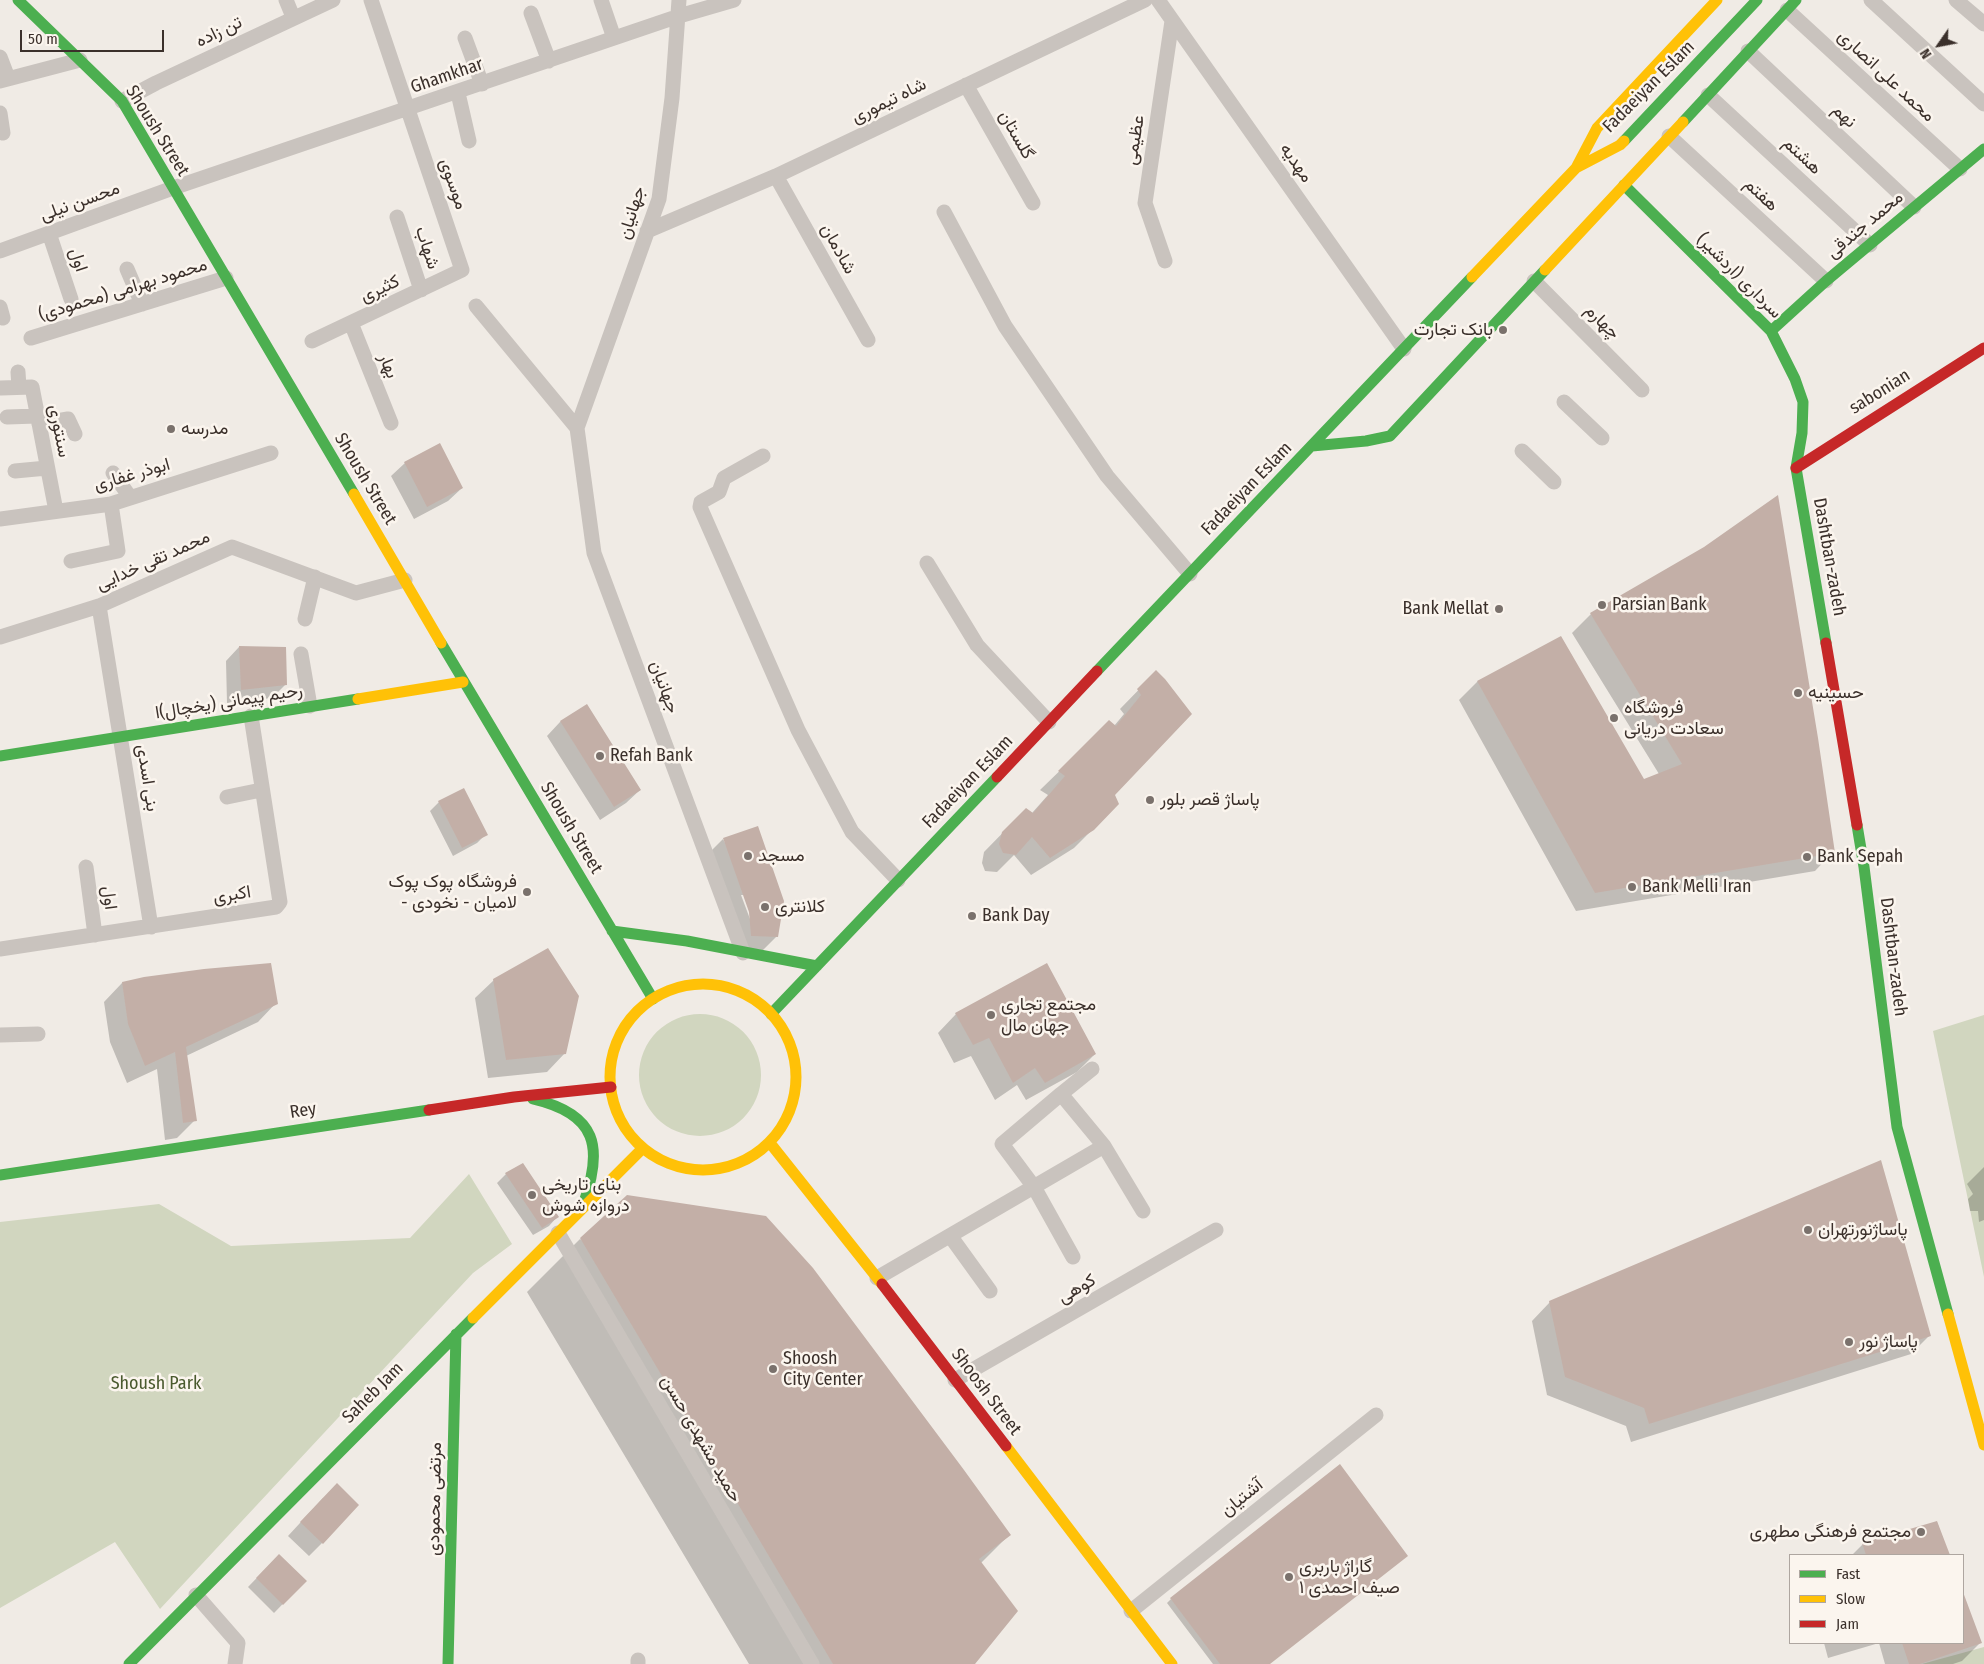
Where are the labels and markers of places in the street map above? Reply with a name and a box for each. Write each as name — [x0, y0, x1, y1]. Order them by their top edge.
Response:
place label: بانک تجارت — [1414, 319, 1493, 341]
marker: بانک تجارت — [1497, 324, 1509, 336]
place label: مدرسه — [181, 418, 228, 440]
marker: مدرسه — [165, 423, 177, 435]
place label: Parsian Bank — [1612, 594, 1707, 616]
place label: Bank Mellat — [1402, 598, 1489, 620]
marker: Parsian Bank — [1596, 599, 1608, 611]
marker: Bank Mellat — [1493, 603, 1505, 615]
place label: حسینیه — [1808, 682, 1864, 704]
marker: حسینیه — [1792, 687, 1804, 699]
place label: فروشگاه سعادت دریانی — [1624, 697, 1724, 740]
marker: فروشگاه سعادت دریانی — [1608, 712, 1620, 724]
place label: Refah Bank — [610, 745, 693, 767]
marker: Refah Bank — [594, 750, 606, 762]
place label: پاساژ قصر بلور — [1160, 789, 1260, 811]
marker: پاساژ قصر بلور — [1144, 794, 1156, 806]
place label: مسجد — [758, 845, 805, 867]
place label: Bank Sepah — [1817, 846, 1903, 868]
marker: مسجد — [742, 850, 754, 862]
marker: Bank Sepah — [1801, 851, 1813, 863]
place label: فروشگاه پوک پوک - لاميان - نخودی — [388, 871, 517, 914]
place label: Bank Melli Iran — [1642, 876, 1751, 898]
marker: Bank Melli Iran — [1626, 881, 1638, 893]
marker: فروشگاه پوک پوک - لاميان - نخودی — [521, 886, 533, 898]
place label: کلانتری — [775, 896, 825, 918]
marker: کلانتری — [759, 901, 771, 913]
place label: Bank Day — [982, 905, 1050, 927]
marker: Bank Day — [966, 910, 978, 922]
place label: مجتمع تجاری جهان مال — [1001, 994, 1096, 1036]
marker: مجتمع تجاری جهان مال — [985, 1009, 997, 1021]
place label: بنای تاریخی دروازه شوش — [542, 1174, 630, 1216]
marker: بنای تاریخی دروازه شوش — [526, 1189, 538, 1201]
place label: پاساژنورتهران — [1818, 1219, 1907, 1241]
marker: پاساژنورتهران — [1802, 1224, 1814, 1236]
place label: پاساژ نور — [1859, 1331, 1918, 1353]
marker: پاساژ نور — [1843, 1336, 1855, 1348]
place label: Shoosh City Center — [783, 1348, 863, 1390]
marker: Shoosh City Center — [767, 1363, 779, 1375]
place label: مجتمع فرهنگی مطهری — [1750, 1521, 1911, 1543]
marker: مجتمع فرهنگی مطهری — [1915, 1526, 1927, 1538]
place label: گاراژ باربری صیف احمدی ۱ — [1299, 1556, 1400, 1598]
marker: گاراژ باربری صیف احمدی ۱ — [1283, 1571, 1295, 1583]

